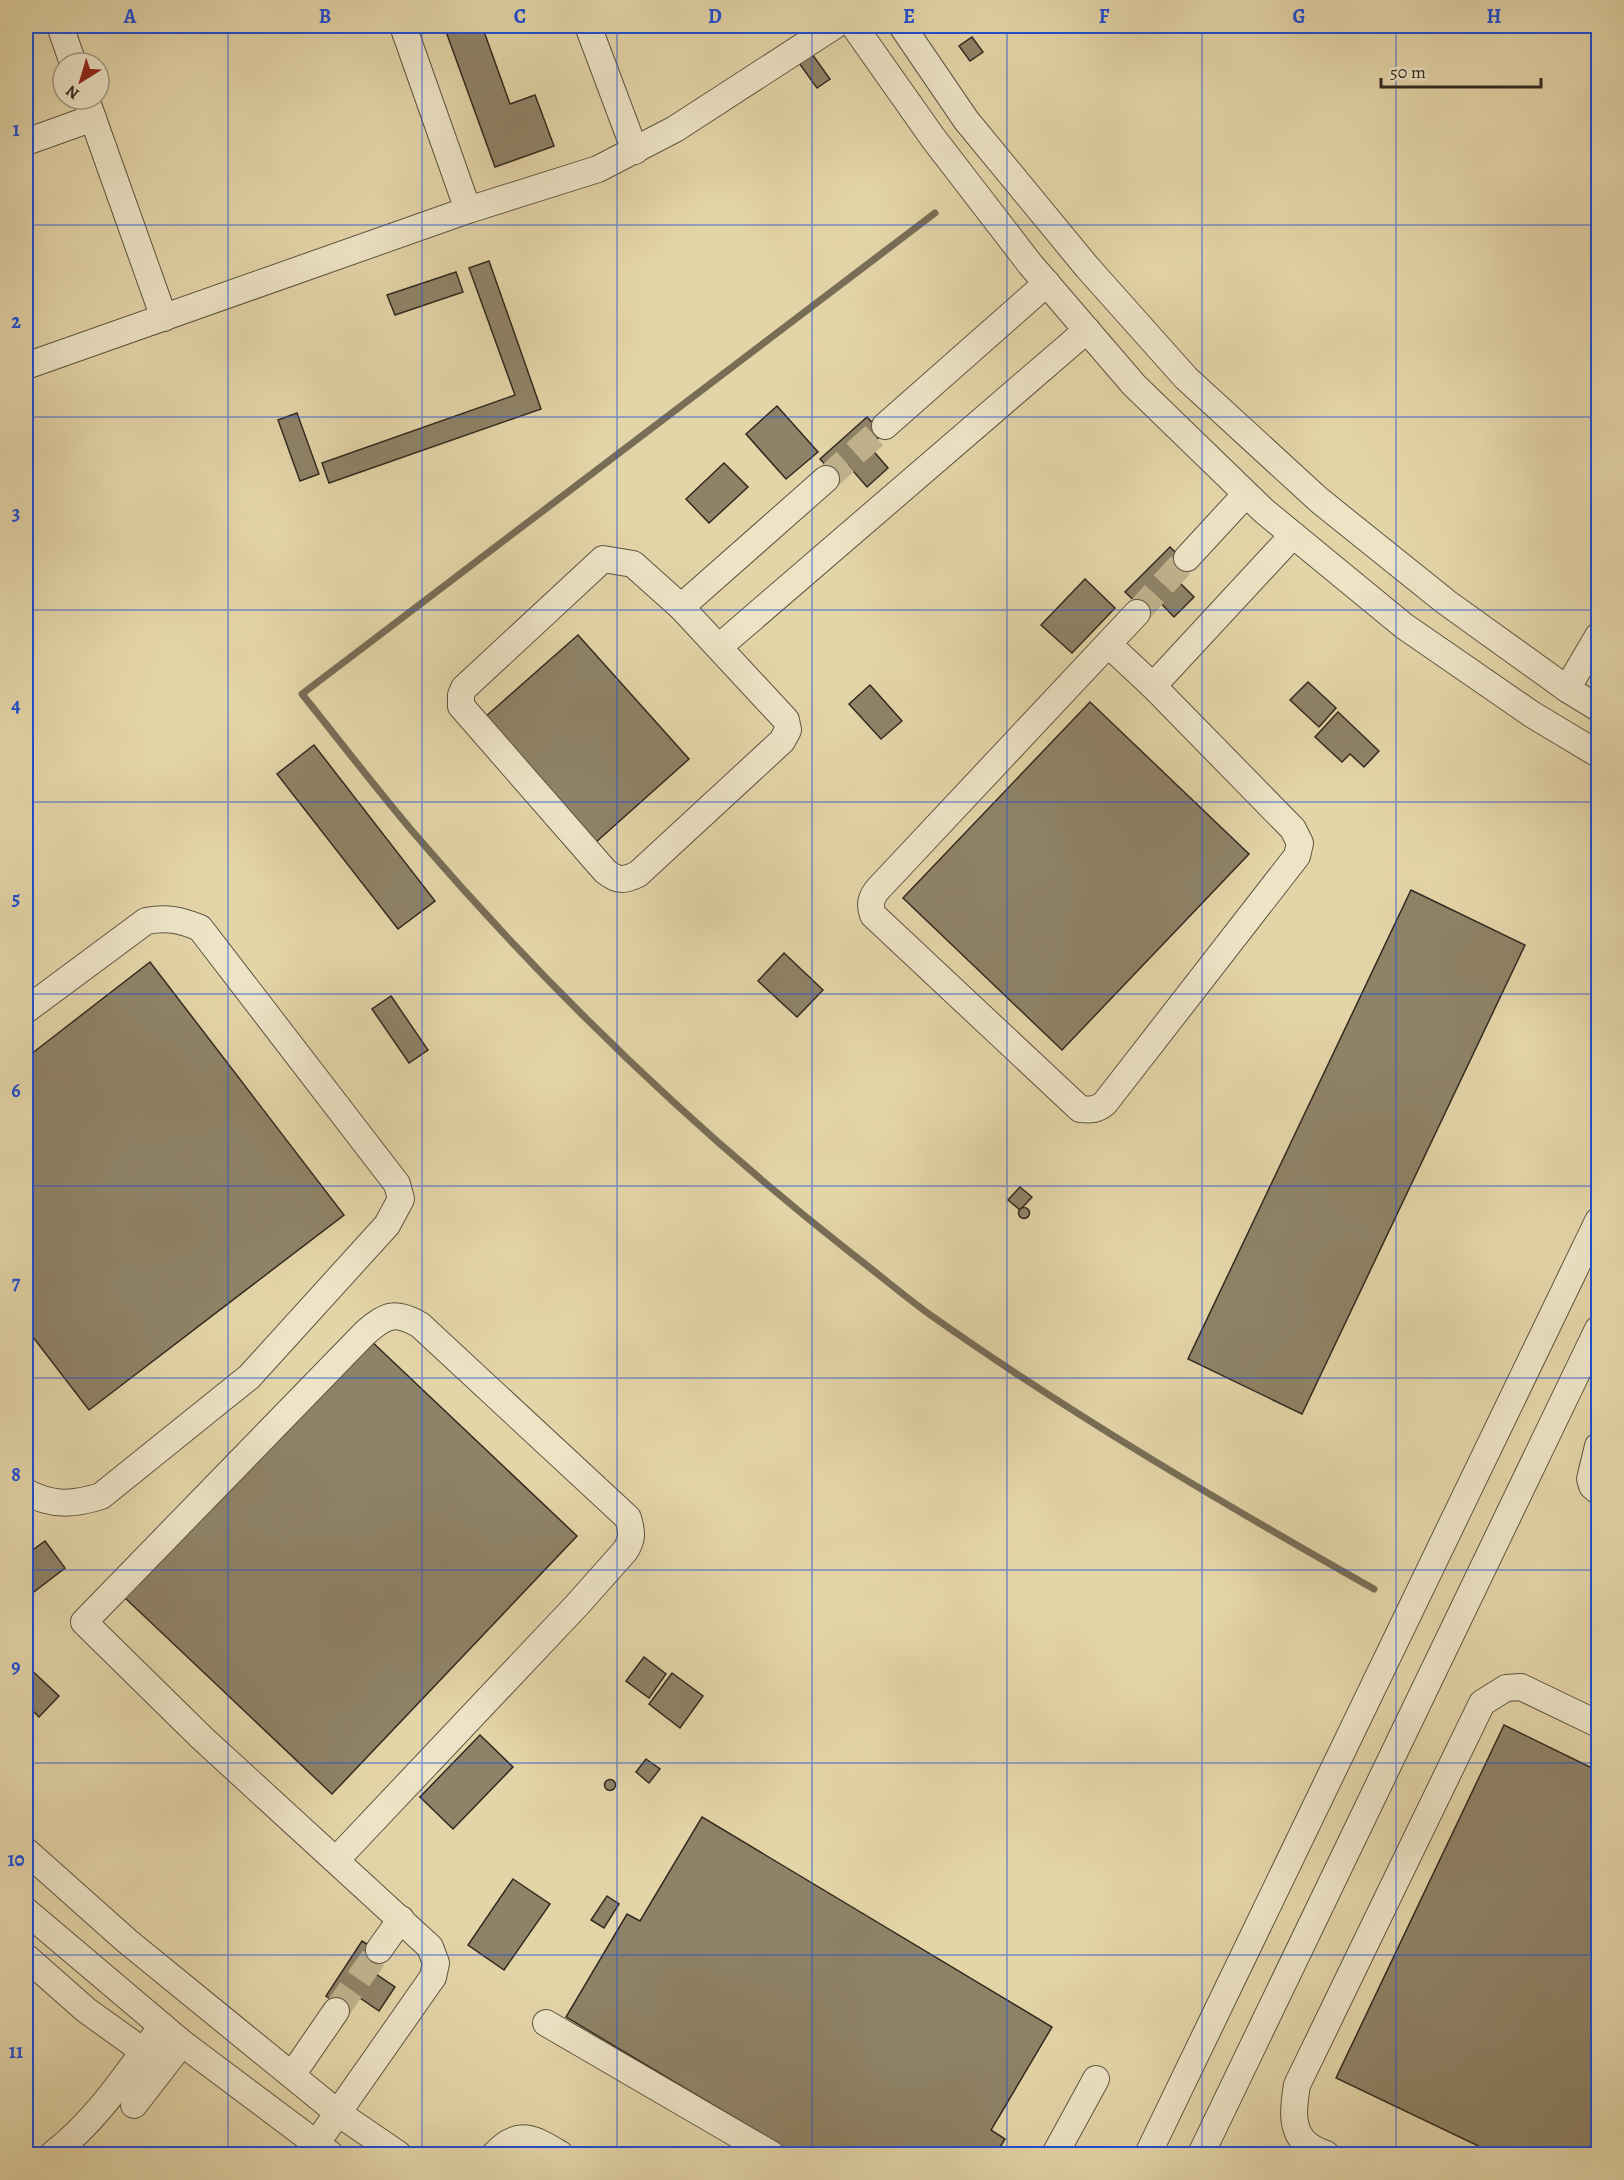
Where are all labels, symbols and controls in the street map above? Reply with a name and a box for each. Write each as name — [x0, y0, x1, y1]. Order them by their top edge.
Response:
text: A — [123, 3, 137, 30]
text: B — [319, 3, 331, 30]
text: C — [514, 3, 526, 30]
text: D — [708, 3, 722, 30]
text: E — [903, 3, 915, 30]
text: F — [1099, 3, 1110, 30]
text: G — [1292, 3, 1306, 30]
text: H — [1487, 3, 1502, 30]
north arrow — [51, 51, 111, 111]
scale bar — [1381, 51, 1542, 89]
text: 50 m — [1390, 60, 1426, 84]
text: N — [61, 80, 84, 104]
text: 1 — [12, 116, 20, 143]
text: 2 — [11, 308, 21, 335]
text: 3 — [12, 500, 20, 527]
text: 4 — [11, 692, 21, 719]
text: 5 — [12, 885, 20, 912]
text: 6 — [11, 1077, 21, 1104]
text: 7 — [12, 1269, 21, 1296]
text: 8 — [11, 1461, 21, 1488]
text: 9 — [11, 1653, 21, 1680]
text: 10 — [7, 1846, 25, 1873]
text: 11 — [9, 2038, 23, 2065]

